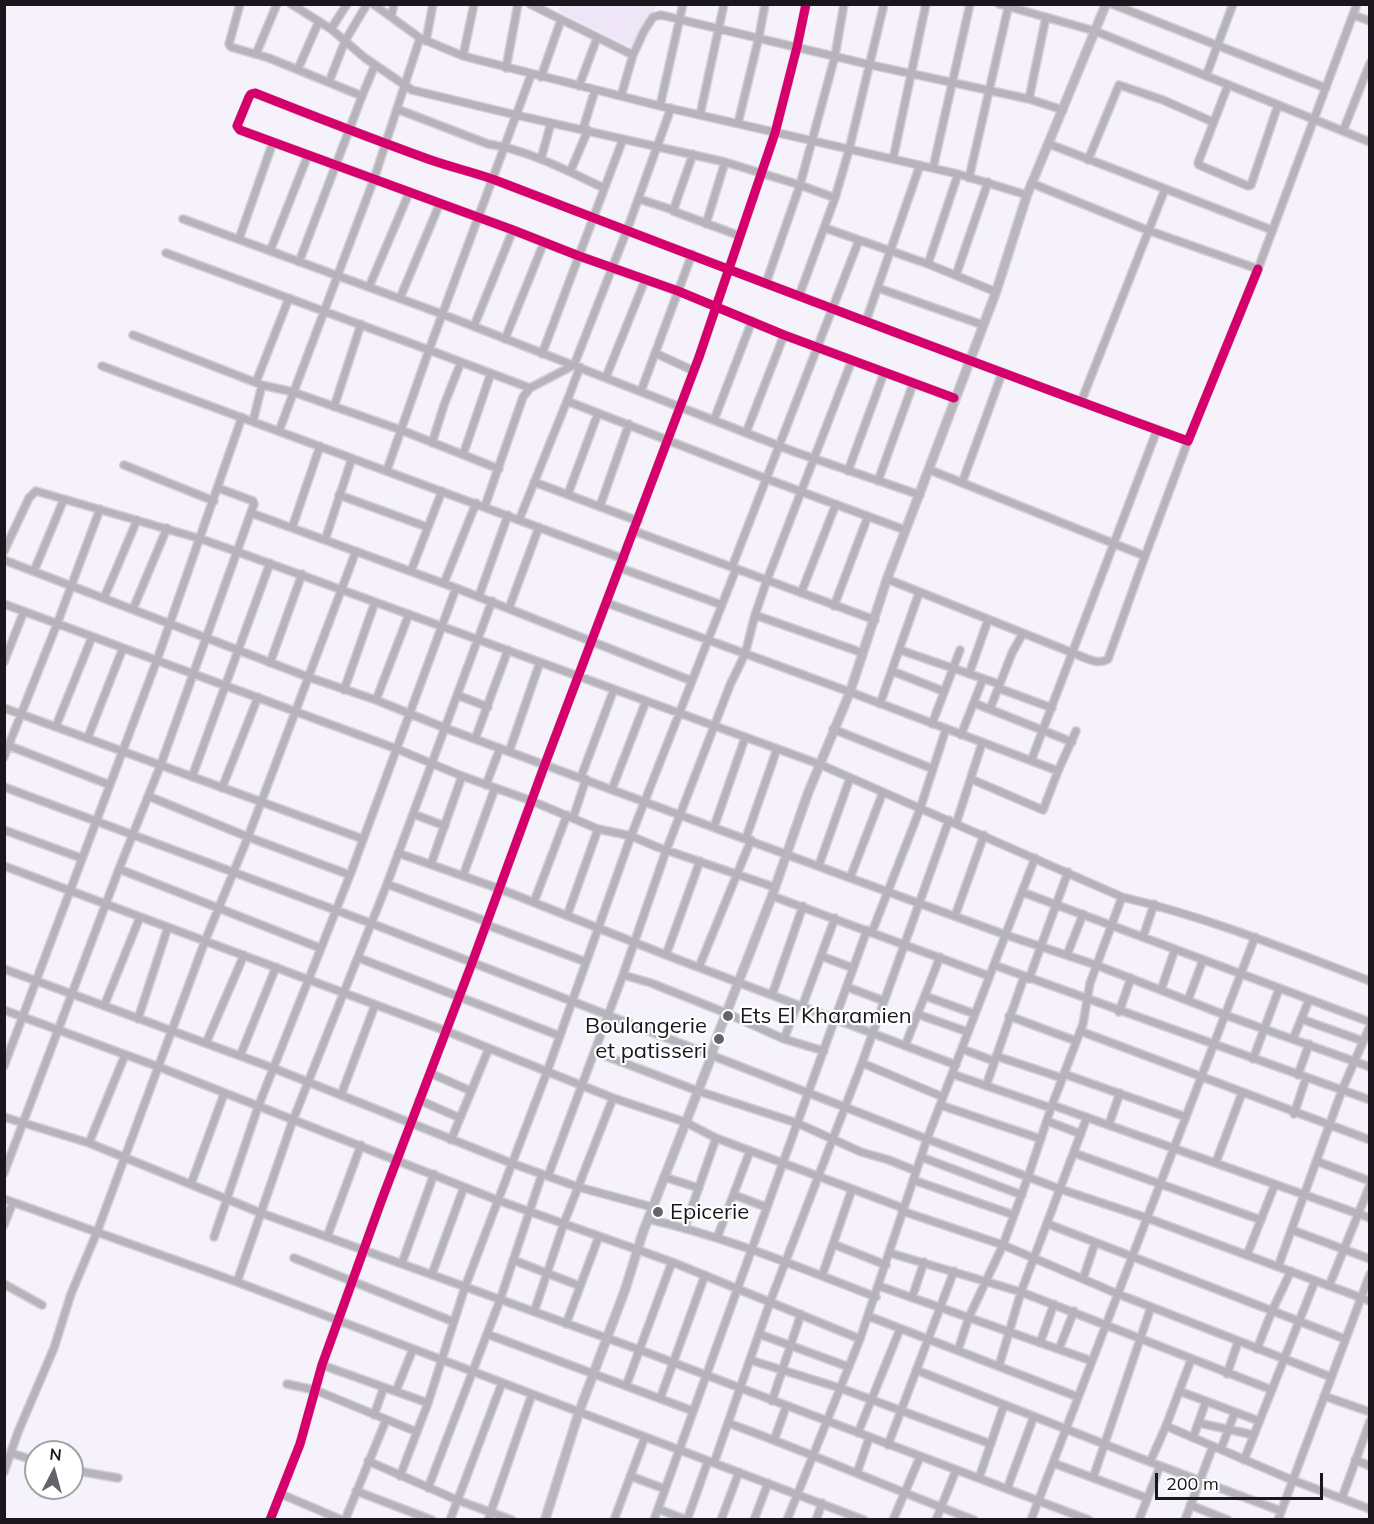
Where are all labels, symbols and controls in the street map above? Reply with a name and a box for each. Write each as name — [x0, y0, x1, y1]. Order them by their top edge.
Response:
place label: Ets El Kharamien — [740, 1003, 912, 1029]
marker: Ets El Kharamien — [721, 1009, 735, 1023]
place label: Boulangerie et patisseri — [585, 1013, 707, 1064]
marker: Boulangerie et patisseri — [712, 1032, 726, 1046]
place label: Epicerie — [670, 1199, 749, 1225]
marker: Epicerie — [651, 1205, 665, 1219]
north arrow — [24, 1440, 84, 1500]
text: N — [49, 1444, 63, 1465]
scale bar — [1158, 1461, 1326, 1499]
text: 200 m — [1166, 1472, 1219, 1495]

